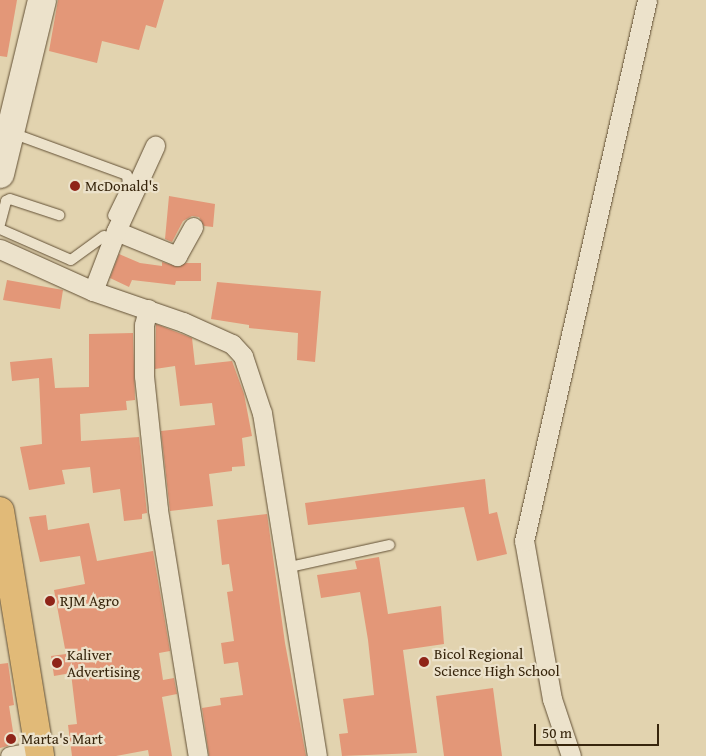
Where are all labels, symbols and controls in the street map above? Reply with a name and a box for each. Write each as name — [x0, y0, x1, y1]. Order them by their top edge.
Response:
place label: McDonald's — [85, 177, 158, 195]
marker: McDonald's — [69, 180, 81, 192]
place label: RJM Agro — [60, 592, 119, 610]
marker: RJM Agro — [44, 595, 56, 607]
place label: Bicol Regional Science High School — [434, 644, 560, 679]
place label: Kaliver Advertising — [67, 645, 140, 680]
marker: Bicol Regional Science High School — [418, 656, 430, 668]
marker: Kaliver Advertising — [51, 657, 63, 669]
scale bar — [536, 714, 661, 746]
text: 50 m — [542, 722, 572, 743]
place label: Marta's Mart — [21, 730, 103, 748]
marker: Marta's Mart — [5, 733, 17, 745]

